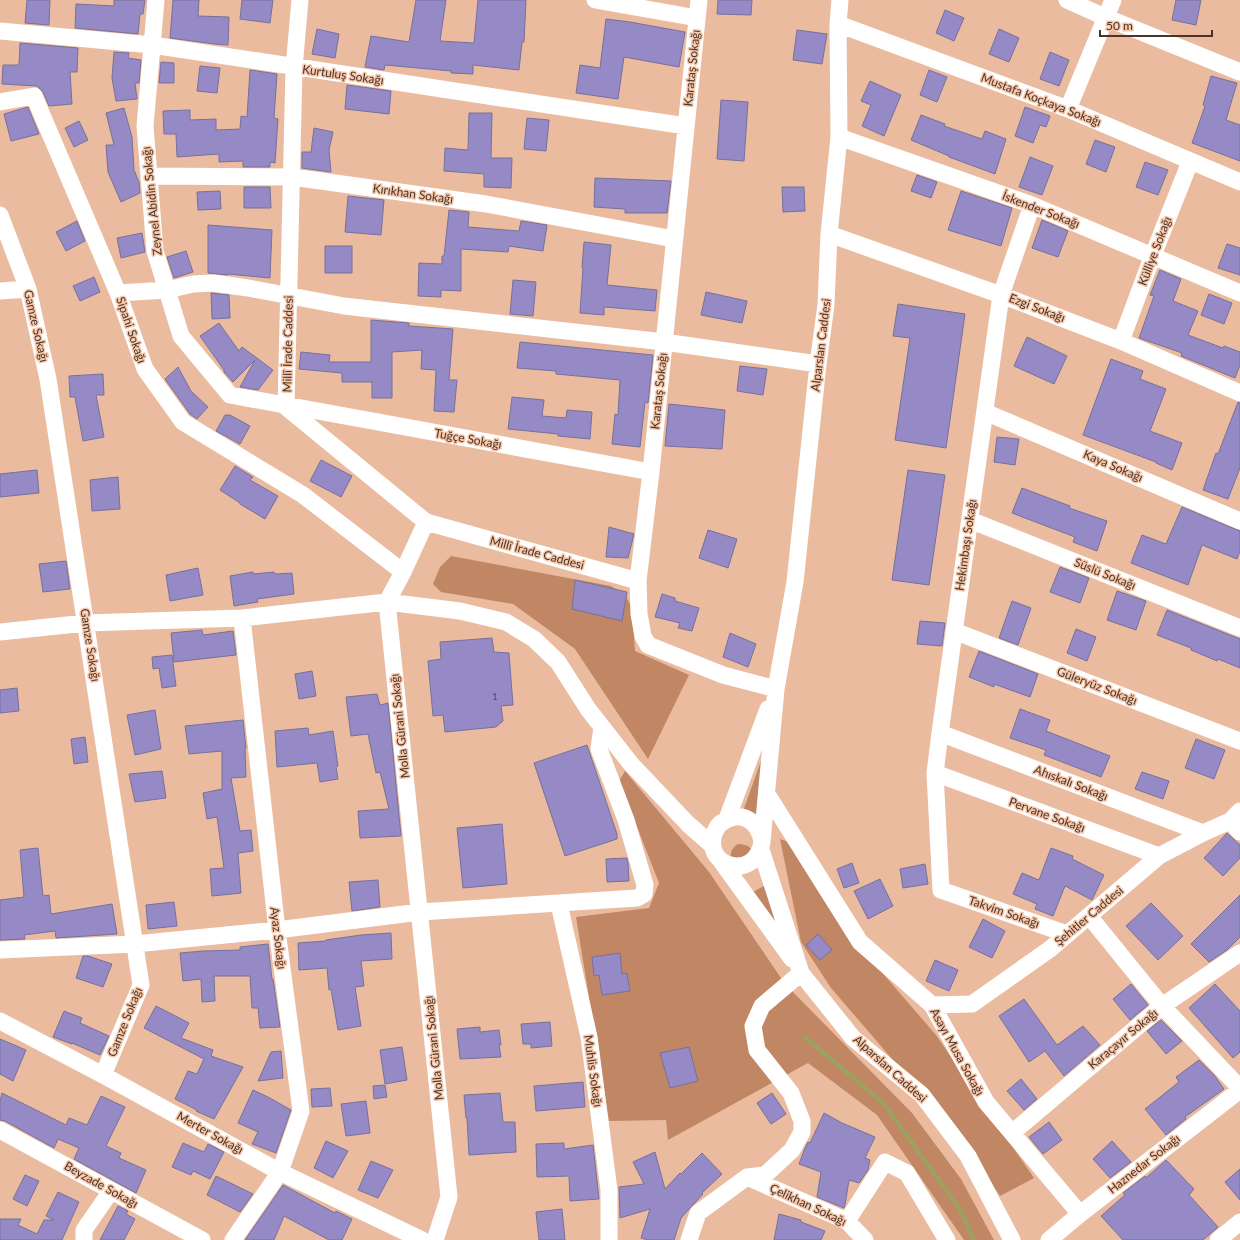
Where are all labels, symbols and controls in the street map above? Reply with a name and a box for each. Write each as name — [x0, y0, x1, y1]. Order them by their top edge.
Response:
scale bar — [1100, 12, 1212, 38]
text: 50 m — [1106, 18, 1133, 33]
street label: Karataş Sokağı — [680, 29, 703, 107]
street label: Kurtuluş Sokağı — [301, 61, 385, 88]
street label: Mustafa Koçkaya Sokağı — [979, 70, 1104, 129]
street label: Zeynel Abidin Sokağı — [138, 146, 165, 256]
street label: Kırıkhan Sokağı — [372, 180, 454, 207]
street label: İskender Sokağı — [1000, 188, 1082, 231]
street label: Külliye Sokağı — [1134, 214, 1175, 287]
street label: Gamze Sokağı — [21, 288, 52, 364]
street label: Ezgi Sokağı — [1007, 290, 1067, 325]
street label: Sipahi Sokağı — [113, 295, 150, 365]
street label: Millî İrade Caddesi — [279, 295, 296, 393]
street label: Alparslan Caddesi — [807, 297, 834, 392]
street label: Karataş Sokağı — [647, 352, 670, 430]
street label: Tuğçe Sokağı — [433, 425, 503, 452]
street label: Kaya Sokağı — [1081, 446, 1145, 485]
street label: Hekimbaşı Sokağı — [952, 498, 979, 592]
street label: Millî İrade Caddesi — [488, 533, 586, 572]
street label: Süslü Sokağı — [1072, 554, 1138, 593]
street label: Gamze Sokağı — [77, 607, 104, 683]
street label: Güleryüz Sokağı — [1055, 663, 1139, 708]
street label: Molla Gürani Sokağı — [387, 673, 412, 779]
house number: 1 — [492, 690, 498, 702]
street label: Ahıskalı Sokağı — [1032, 762, 1110, 804]
street label: Pervane Sokağı — [1007, 794, 1087, 835]
street label: Şehitler Caddesi — [1051, 883, 1126, 949]
street label: Takvim Sokağı — [967, 892, 1042, 931]
street label: Ayaz Sokağı — [267, 906, 290, 970]
street label: Gamze Sokağı — [104, 985, 145, 1059]
street label: Molla Gürani Sokağı — [421, 995, 446, 1101]
street label: Asayı Musa Sokağı — [927, 1005, 988, 1098]
street label: Karaçayır Sokağı — [1085, 1005, 1161, 1072]
street label: Alparslan Caddesi — [851, 1032, 930, 1106]
street label: Muhlis Sokağı — [581, 1034, 606, 1108]
street label: Merter Sokağı — [174, 1108, 246, 1157]
street label: Haznedar Sokağı — [1105, 1131, 1183, 1197]
street label: Beyzade Sokağı — [62, 1158, 141, 1211]
street label: Çelikhan Sokağı — [767, 1180, 849, 1229]

